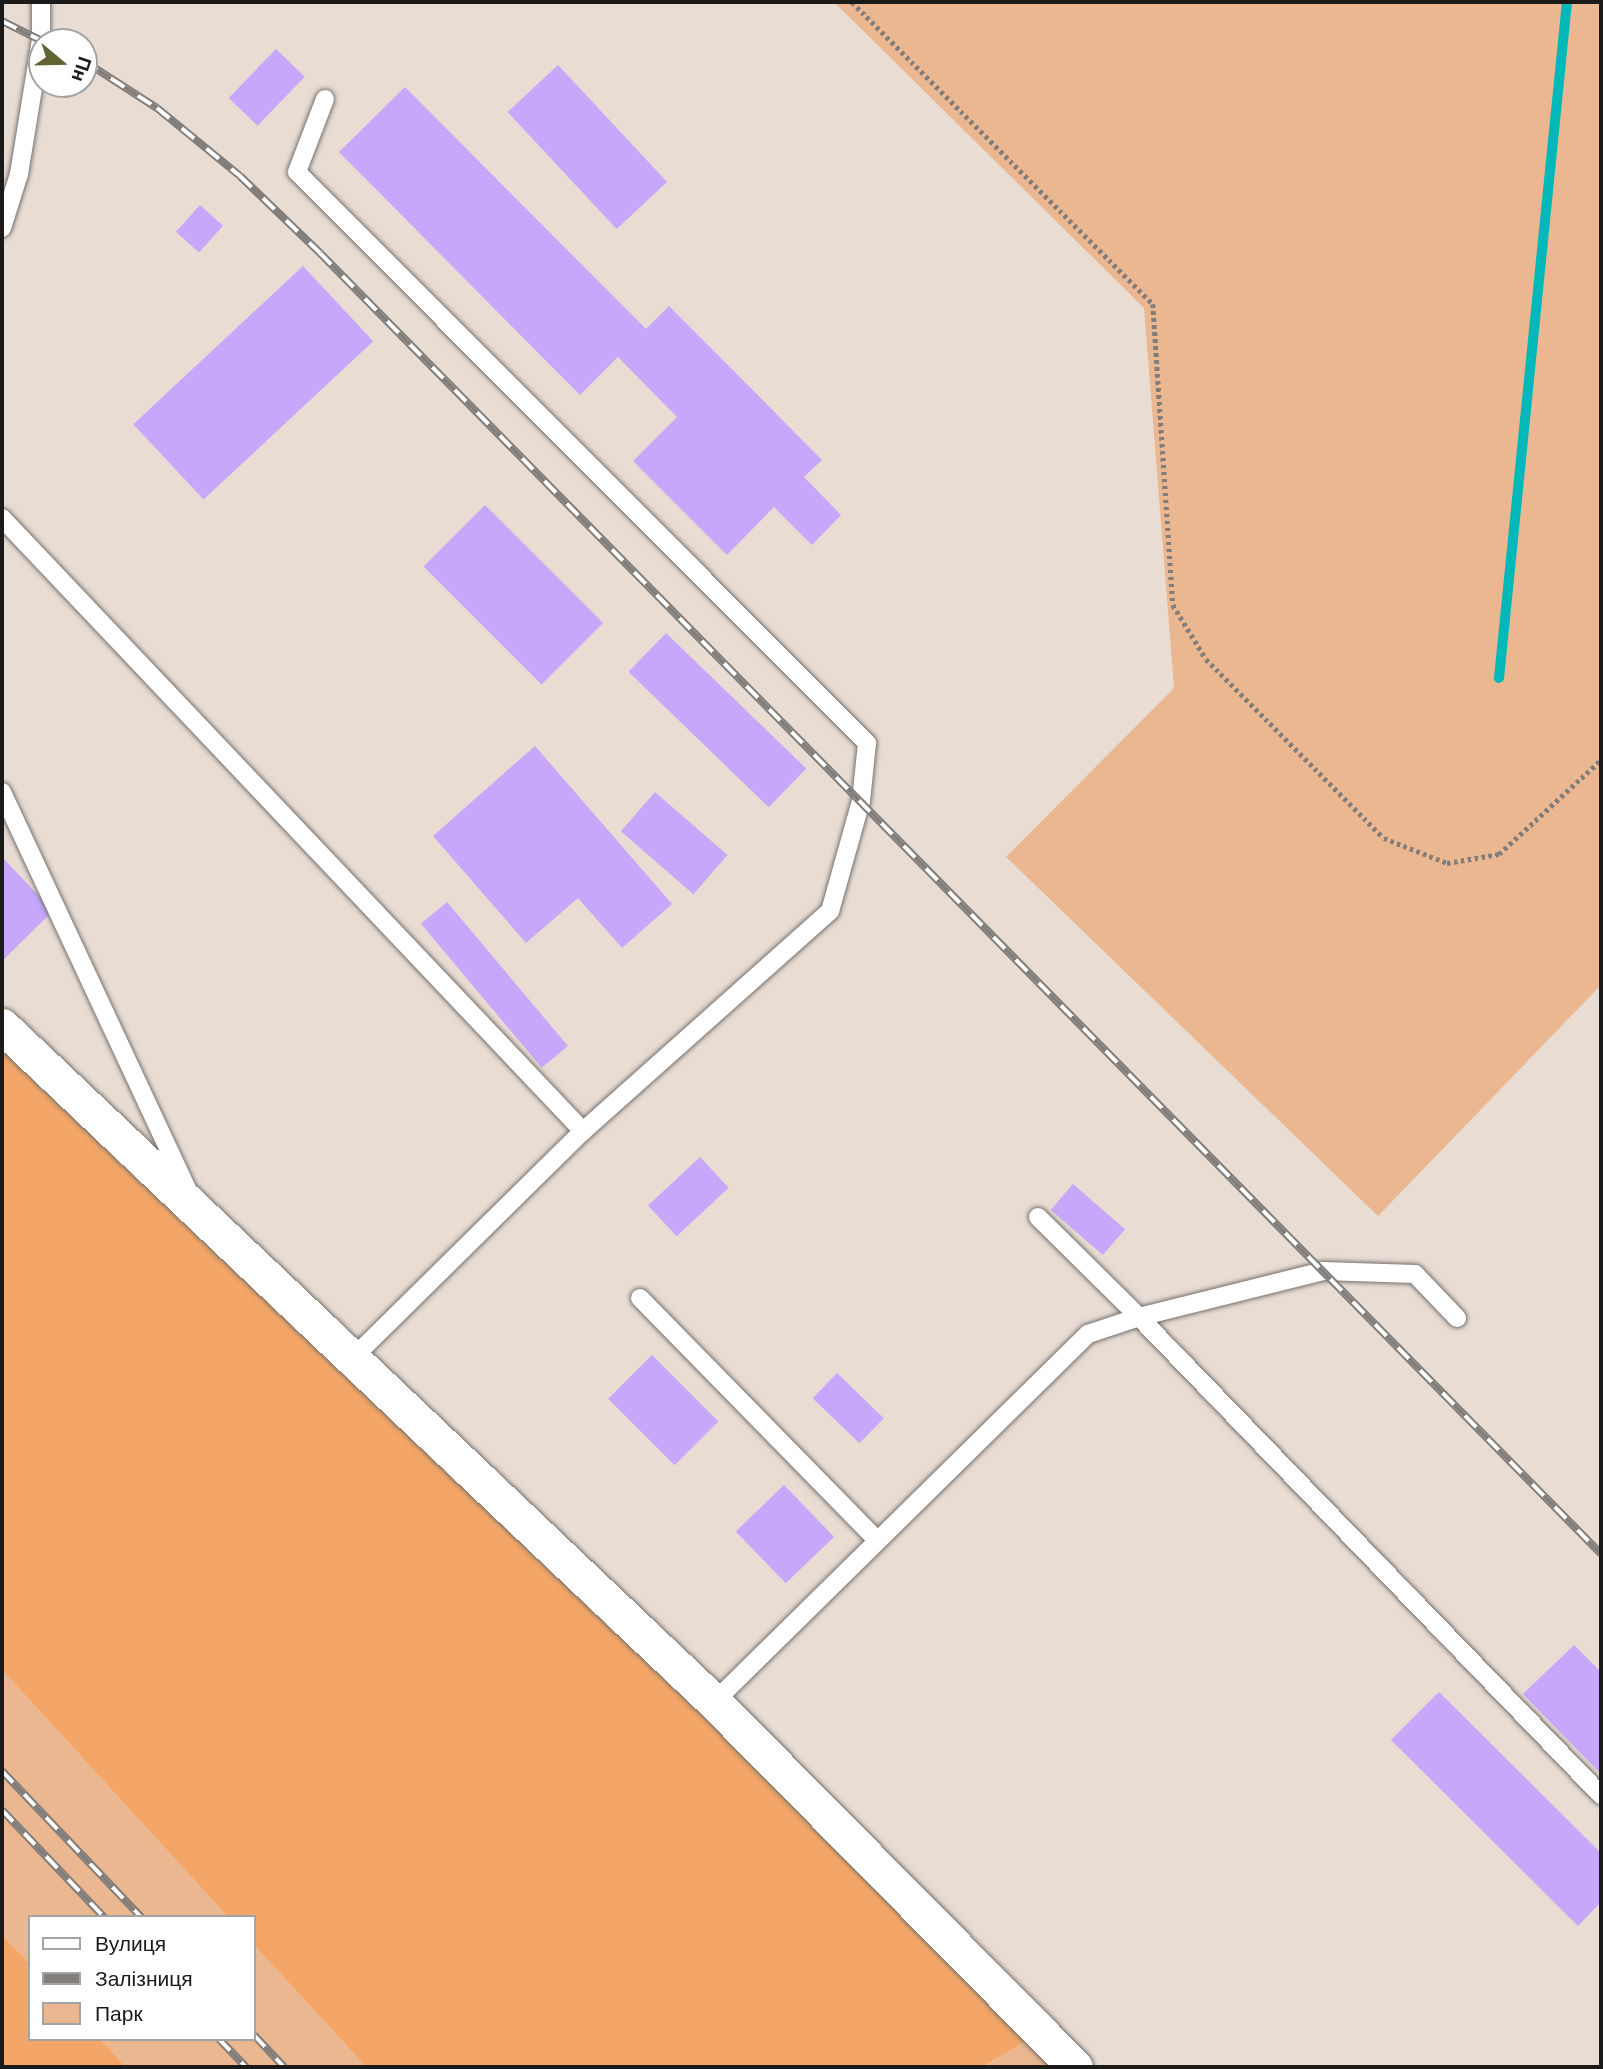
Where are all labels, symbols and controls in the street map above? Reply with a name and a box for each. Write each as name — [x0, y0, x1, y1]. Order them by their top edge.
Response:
north arrow — [28, 28, 98, 98]
text: Пн — [67, 54, 95, 85]
legend — [28, 1915, 256, 2041]
text: Вулиця — [95, 1932, 166, 1955]
text: Залізниця — [95, 1967, 193, 1990]
text: Парк — [95, 2002, 143, 2025]

